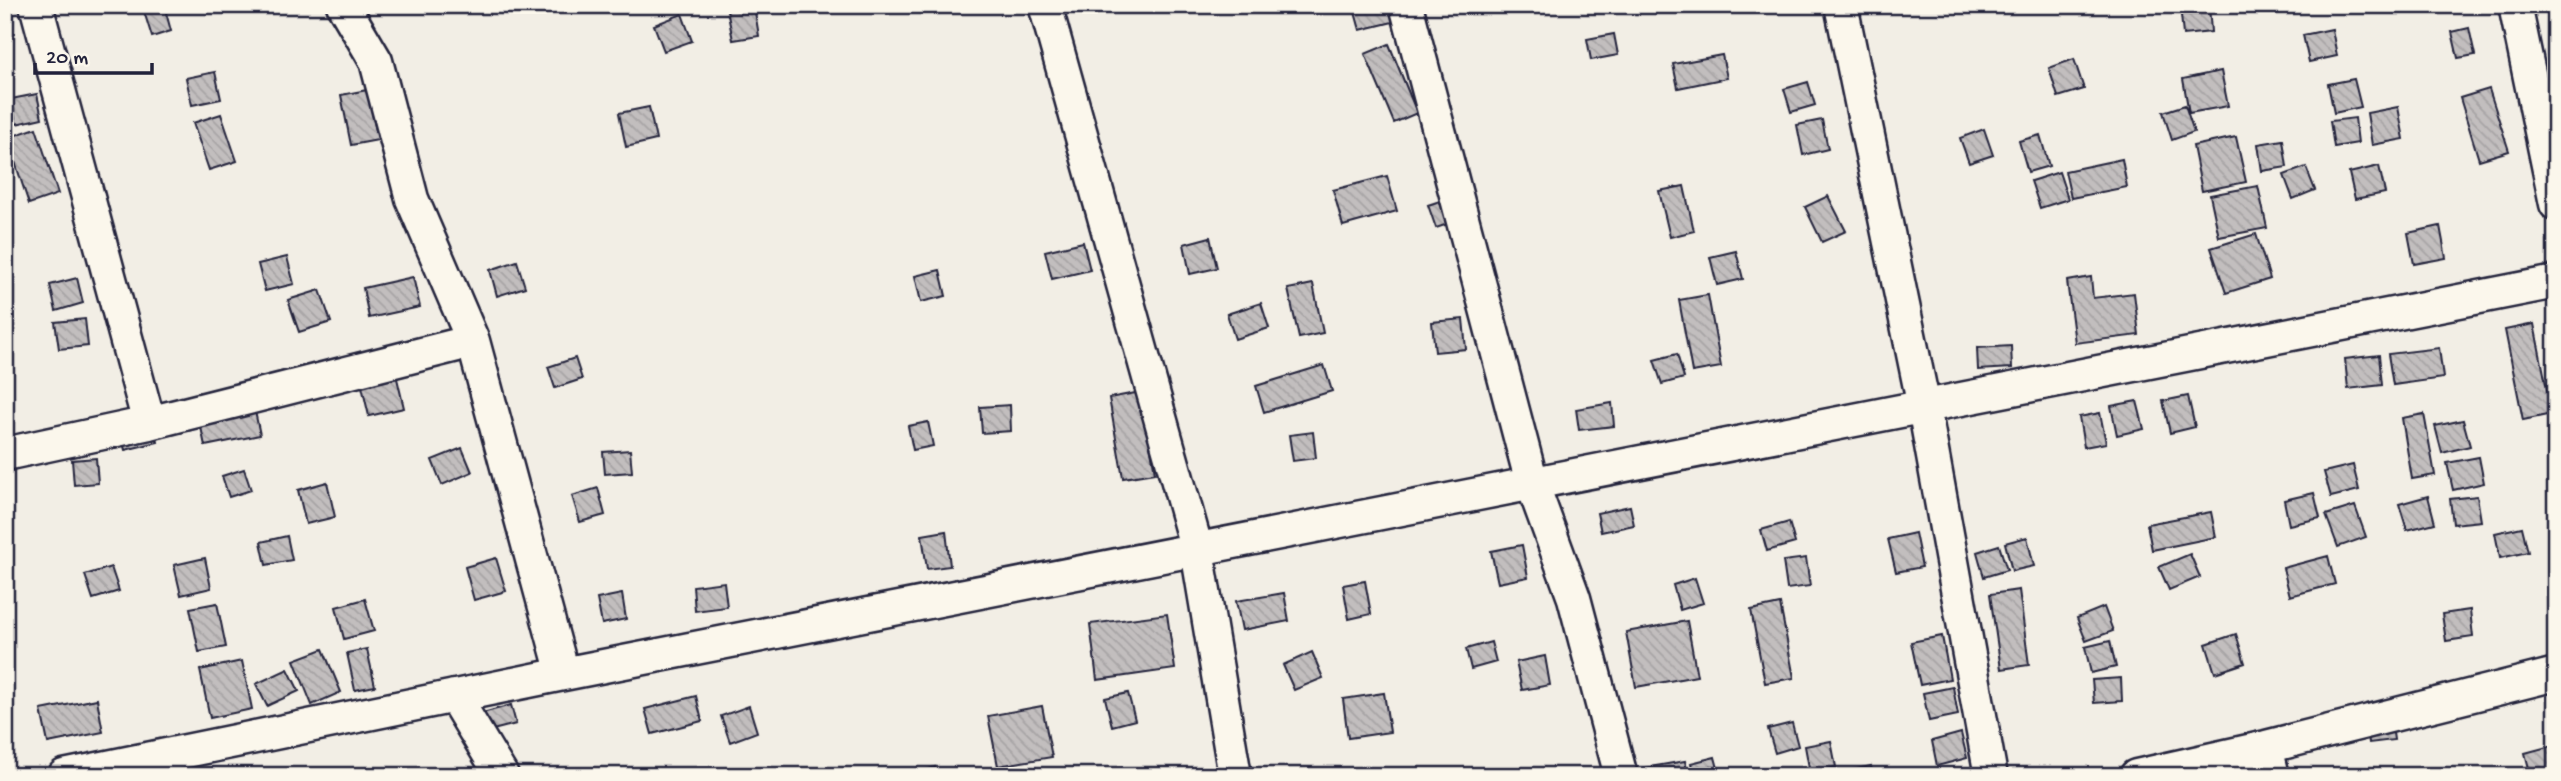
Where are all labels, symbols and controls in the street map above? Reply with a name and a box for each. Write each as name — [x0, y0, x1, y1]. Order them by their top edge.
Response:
scale bar — [35, 32, 152, 76]
text: 20 m — [46, 47, 88, 72]

